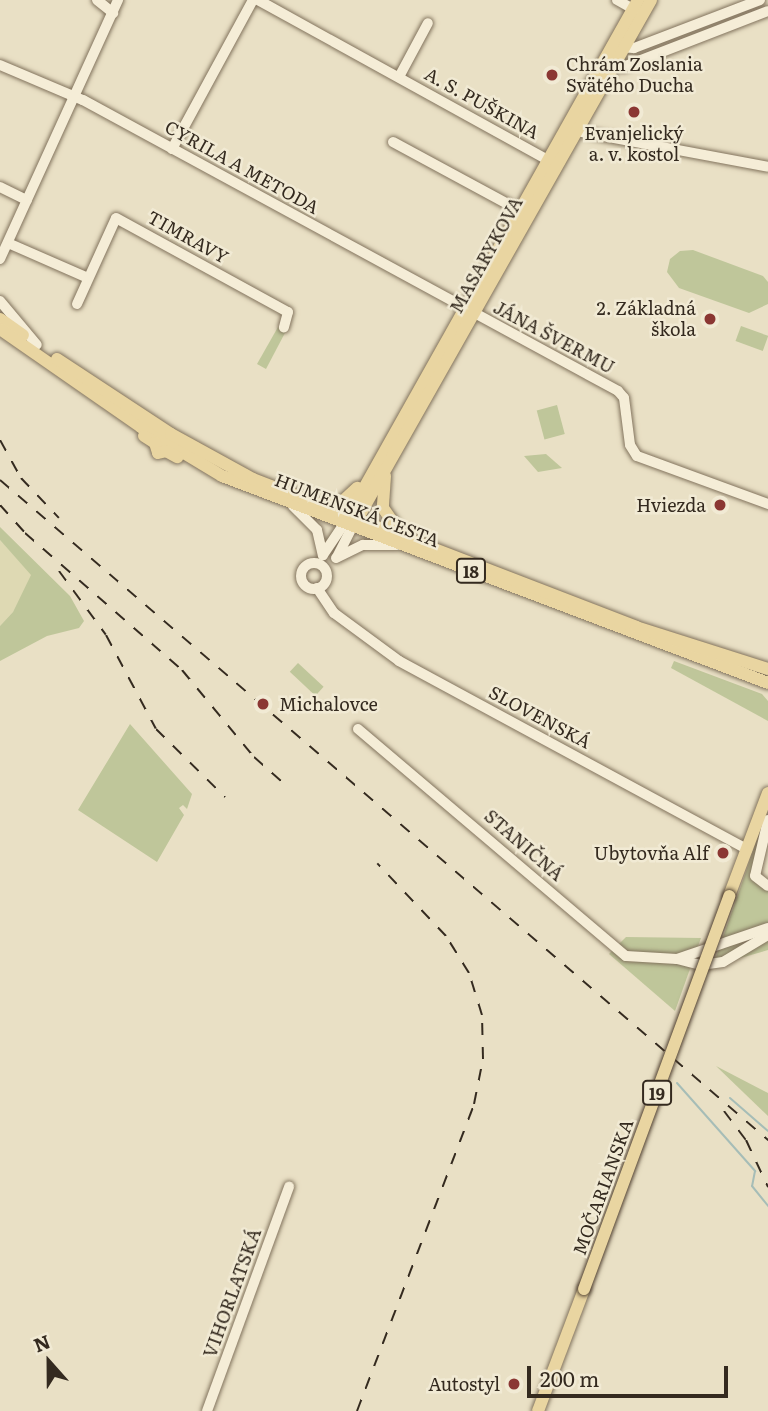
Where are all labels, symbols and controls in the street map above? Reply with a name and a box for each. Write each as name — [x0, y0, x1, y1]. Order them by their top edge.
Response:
place label: Chrám Zoslania Svätého Ducha — [566, 54, 703, 96]
street label: A. S. PUŠKINA — [421, 63, 543, 143]
marker: Chrám Zoslania Svätého Ducha — [544, 67, 560, 83]
marker: Evanjelický a. v. kostol — [626, 104, 642, 120]
street label: CYRILA A METODA — [161, 116, 323, 218]
place label: Evanjelický a. v. kostol — [584, 123, 684, 166]
street label: MASARYKOVA — [445, 193, 527, 317]
street label: TIMRAVY — [144, 206, 232, 268]
street label: JÁNA ŠVERMU — [490, 296, 618, 378]
place label: 2. Základná škola — [597, 298, 696, 340]
marker: 2. Základná škola — [702, 311, 718, 327]
street label: HUMENSKÁ CESTA — [272, 469, 442, 551]
place label: Hviezda — [636, 494, 706, 516]
marker: Hviezda — [712, 497, 728, 513]
road number: 18 — [455, 558, 487, 584]
street label: SLOVENSKÁ — [485, 681, 595, 753]
place label: Michalovce — [279, 693, 378, 715]
marker: Michalovce — [253, 694, 273, 714]
street label: STANIČNÁ — [480, 805, 568, 885]
place label: Ubytovňa Alf — [594, 842, 709, 864]
marker: Ubytovňa Alf — [715, 845, 731, 861]
road number: 19 — [641, 1080, 673, 1106]
street label: MOČARIANSKA — [568, 1116, 638, 1258]
street label: VIHORLATSKÁ — [199, 1225, 265, 1361]
text: N — [29, 1326, 54, 1358]
north arrow — [14, 1327, 84, 1397]
scale bar — [530, 1352, 731, 1396]
text: 200 m — [540, 1362, 600, 1393]
place label: Autostyl — [428, 1373, 500, 1395]
marker: Autostyl — [506, 1376, 522, 1392]

